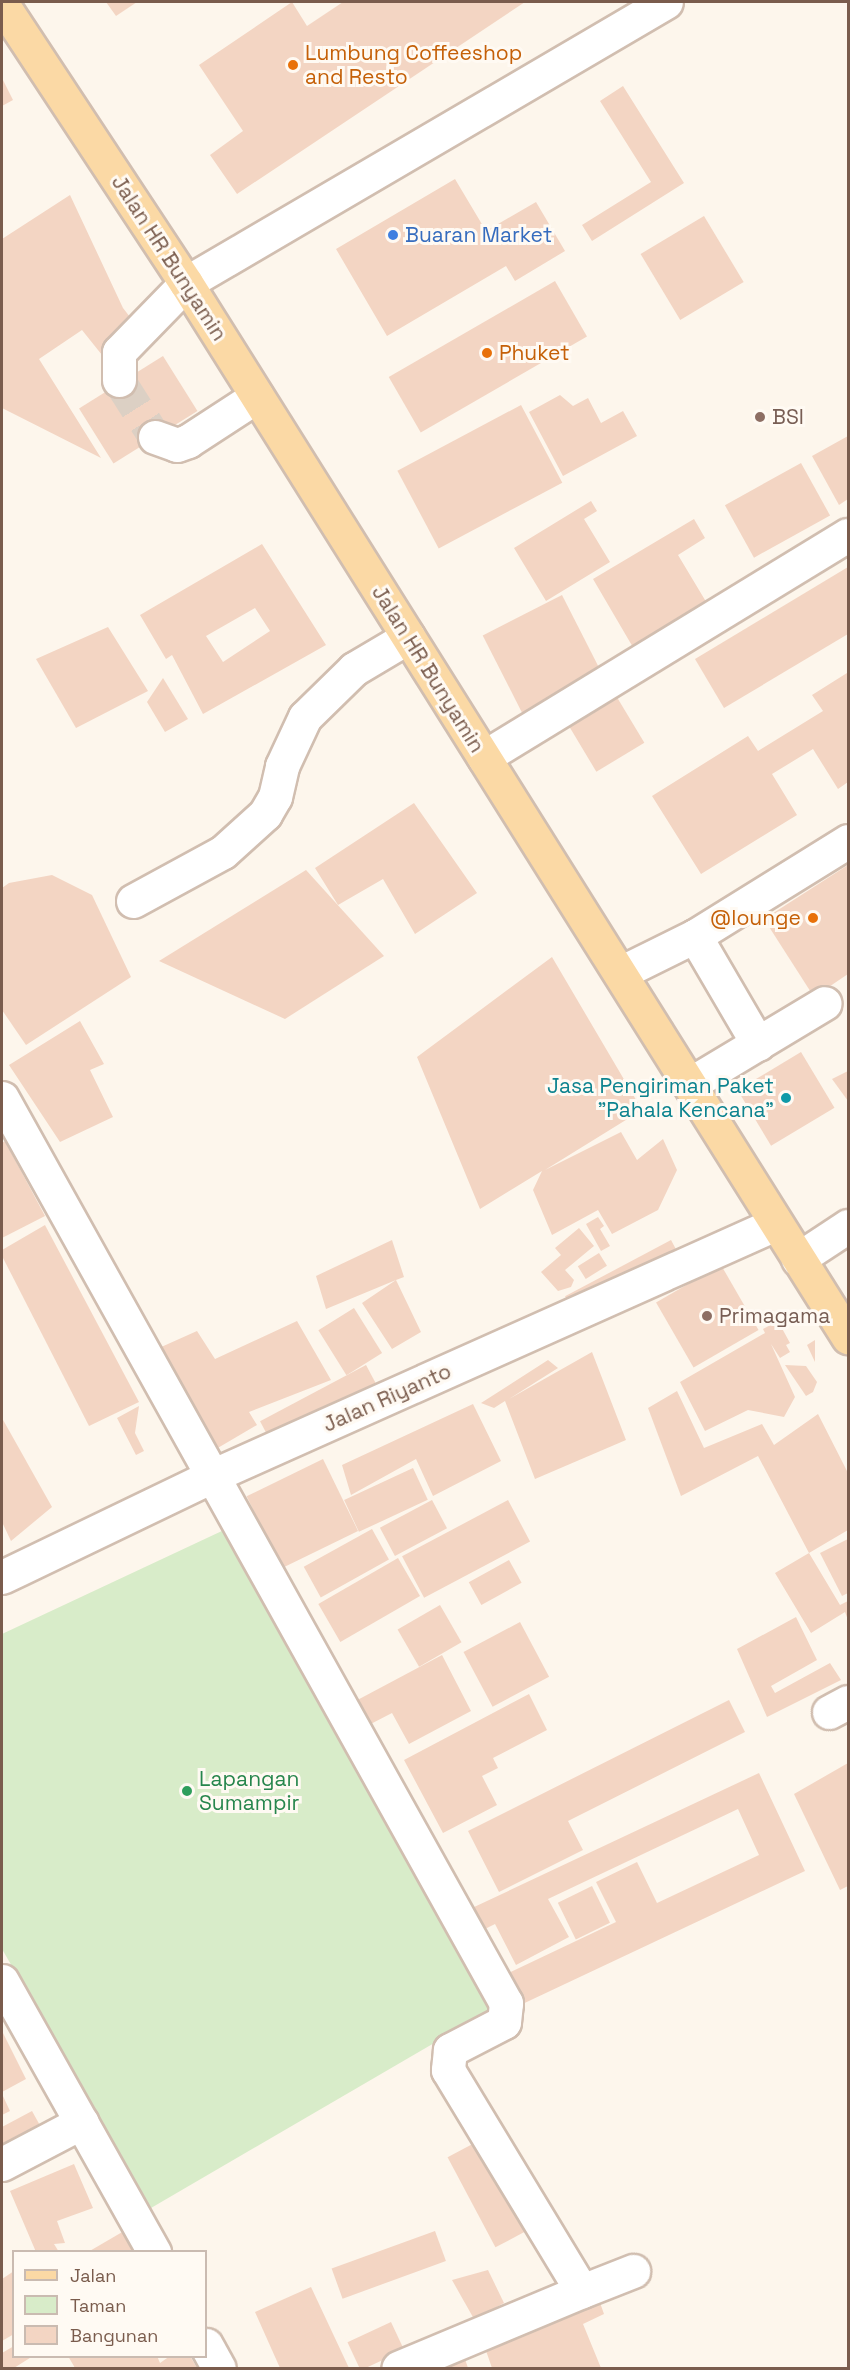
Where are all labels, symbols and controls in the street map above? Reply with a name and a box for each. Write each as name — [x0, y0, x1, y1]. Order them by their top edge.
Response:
place label: Lumbung Coffeeshop and Resto — [305, 40, 522, 90]
marker: Lumbung Coffeeshop and Resto — [286, 58, 300, 72]
street label: Jalan HR Bunyamin — [106, 170, 232, 346]
place label: Buaran Market — [405, 222, 552, 248]
marker: Buaran Market — [386, 228, 400, 242]
place label: Phuket — [499, 340, 570, 366]
marker: Phuket — [480, 346, 494, 360]
place label: BSI — [772, 404, 804, 430]
marker: BSI — [753, 410, 767, 424]
street label: Jalan HR Bunyamin — [366, 581, 490, 757]
place label: @lounge — [710, 905, 801, 931]
marker: @lounge — [806, 911, 820, 925]
place label: Jasa Pengiriman Paket "Pahala Kencana" — [547, 1073, 774, 1123]
marker: Jasa Pengiriman Paket "Pahala Kencana" — [779, 1091, 793, 1105]
place label: Primagama — [719, 1303, 830, 1329]
marker: Primagama — [700, 1309, 714, 1323]
street label: Jalan Riyanto — [319, 1358, 455, 1438]
place label: Lapangan Sumampir — [199, 1766, 300, 1816]
marker: Lapangan Sumampir — [180, 1784, 194, 1798]
legend — [12, 2250, 207, 2358]
text: Jalan — [70, 2264, 116, 2287]
text: Taman — [70, 2294, 126, 2317]
text: Bangunan — [70, 2324, 158, 2347]

